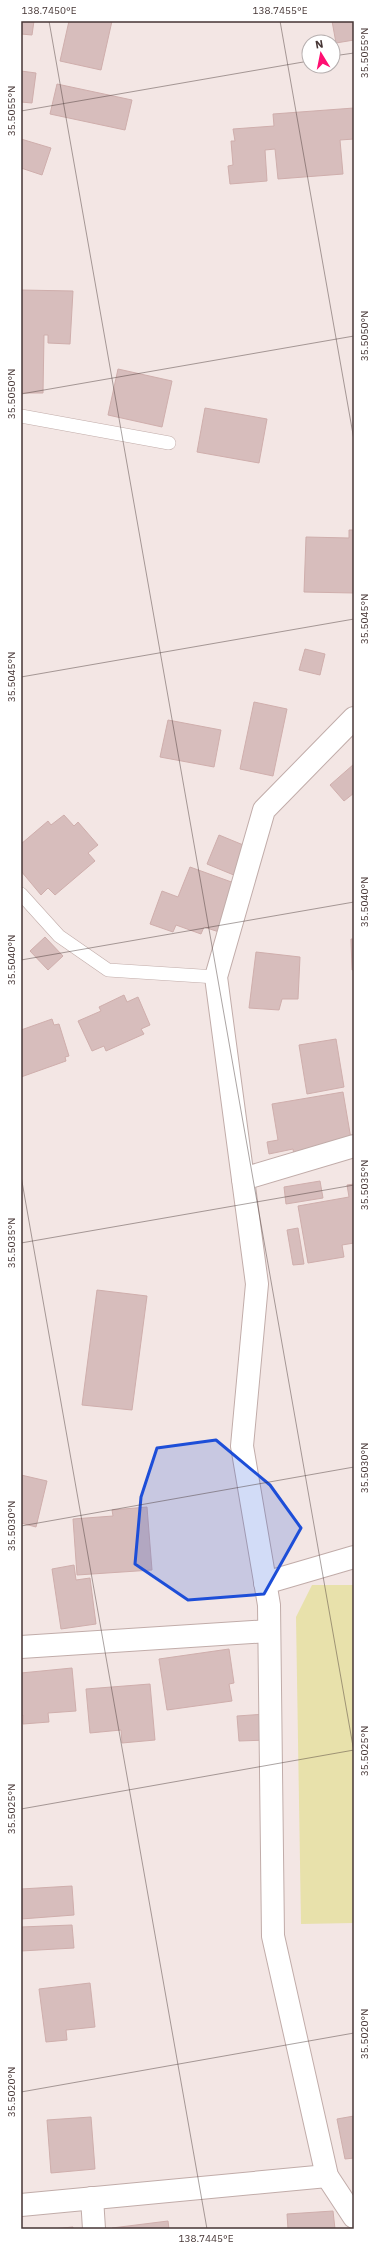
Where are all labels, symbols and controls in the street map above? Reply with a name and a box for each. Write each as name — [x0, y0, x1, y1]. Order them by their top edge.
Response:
text: 138.7450°E — [21, 4, 77, 17]
text: 138.7455°E — [252, 4, 308, 17]
text: 35.5055°N — [358, 28, 371, 78]
north arrow — [301, 34, 341, 74]
text: N — [314, 37, 324, 52]
text: 35.5055°N — [5, 86, 18, 136]
text: 35.5050°N — [358, 311, 371, 361]
text: 35.5050°N — [5, 369, 18, 419]
text: 35.5045°N — [358, 594, 371, 644]
text: 35.5045°N — [5, 652, 18, 702]
text: 35.5040°N — [358, 877, 371, 927]
text: 35.5040°N — [5, 935, 18, 985]
text: 35.5035°N — [358, 1160, 371, 1210]
text: 35.5035°N — [5, 1218, 18, 1268]
text: 35.5030°N — [358, 1443, 371, 1493]
text: 35.5030°N — [5, 1501, 18, 1551]
text: 35.5025°N — [358, 1726, 371, 1776]
text: 35.5025°N — [5, 1784, 18, 1834]
text: 35.5020°N — [358, 2009, 371, 2059]
text: 35.5020°N — [5, 2067, 18, 2117]
text: 138.7445°E — [178, 2232, 234, 2245]

